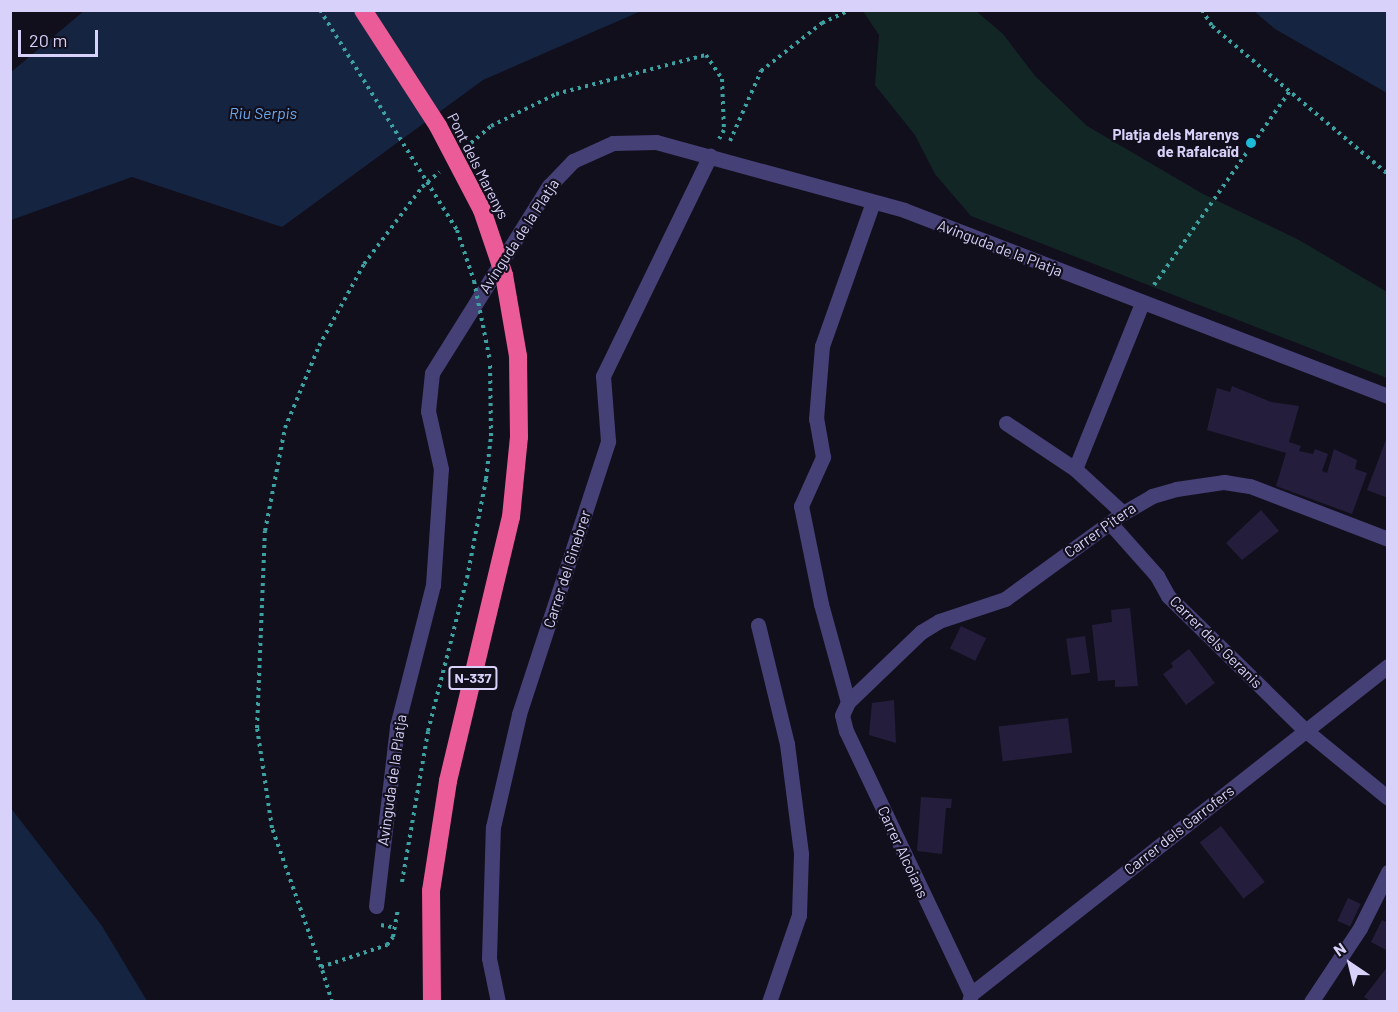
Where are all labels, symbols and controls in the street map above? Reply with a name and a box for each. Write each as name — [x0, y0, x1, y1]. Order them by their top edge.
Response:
scale bar — [21, 18, 100, 56]
text: 20 m — [29, 29, 67, 51]
water label: Riu Serpis — [229, 103, 297, 123]
street label: Pont dels Marenys — [444, 110, 512, 222]
place label: Platja dels Marenys de Rafalcaïd — [1113, 125, 1239, 160]
marker: Platja dels Marenys de Rafalcaïd — [1244, 136, 1258, 150]
street label: Avinguda de la Platja — [475, 175, 563, 297]
street label: Avinguda de la Platja — [935, 216, 1065, 280]
street label: Carrer Pitera — [1061, 499, 1139, 561]
street label: Carrer del Ginebrer — [539, 508, 595, 630]
street label: Carrer dels Geranis — [1166, 592, 1266, 692]
road number: N-337 — [448, 667, 498, 689]
street label: Avinguda de la Platja — [374, 713, 410, 847]
street label: Carrer dels Garrofers — [1120, 781, 1238, 879]
street label: Carrer Alcoians — [874, 803, 932, 901]
north arrow — [1320, 934, 1380, 994]
text: N — [1330, 938, 1349, 960]

